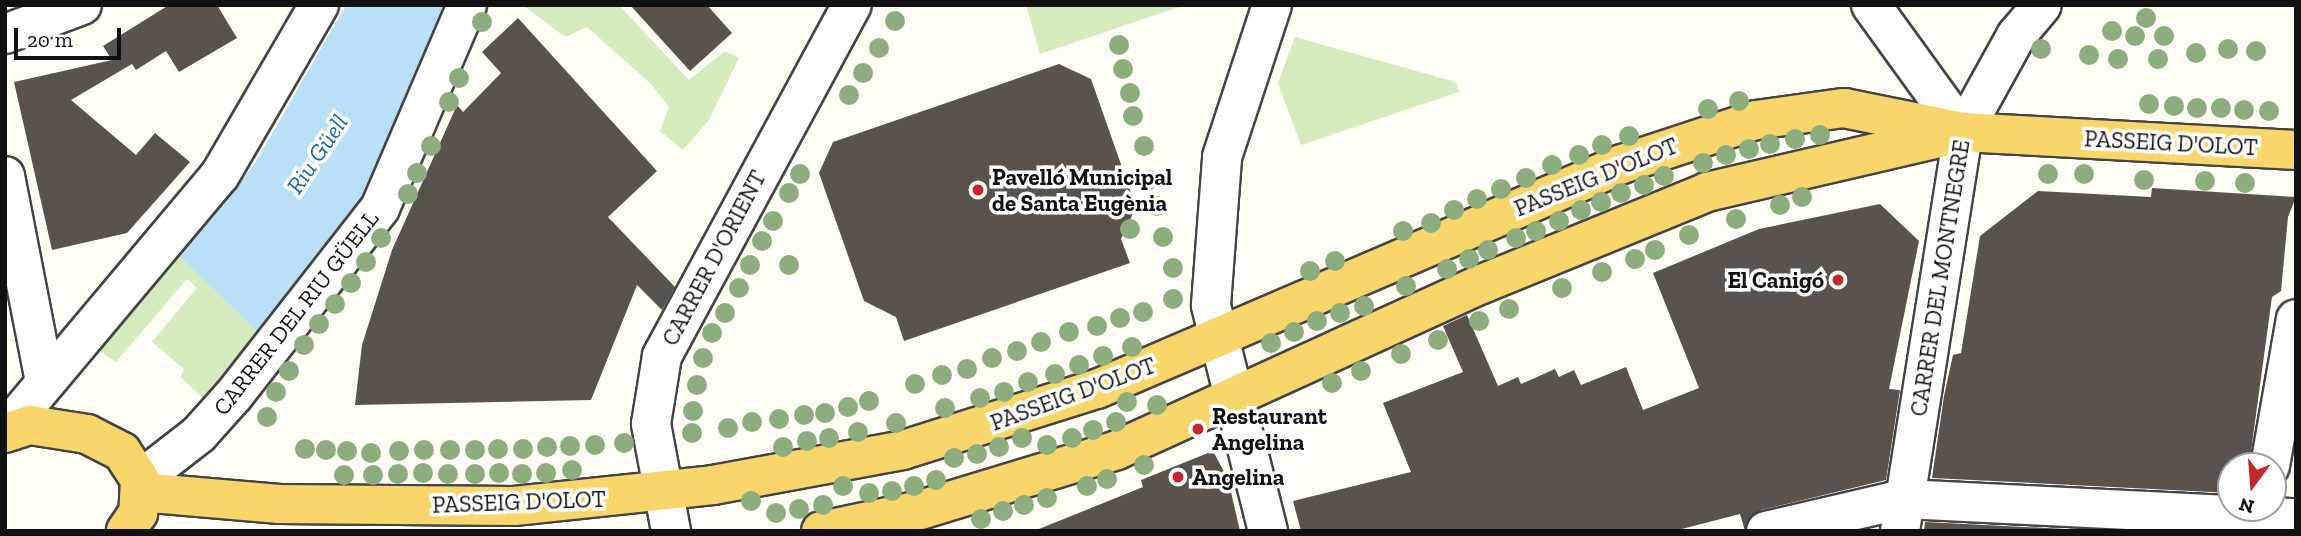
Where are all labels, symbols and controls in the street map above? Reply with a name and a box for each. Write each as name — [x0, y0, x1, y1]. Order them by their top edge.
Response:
scale bar — [18, 14, 124, 58]
text: 20 m — [27, 27, 73, 52]
water label: Riu Güell — [280, 109, 354, 199]
street label: PASSEIG D'OLOT — [2084, 125, 2258, 161]
street label: PASSEIG D'OLOT — [1510, 132, 1682, 222]
street label: CARRER DEL MONTNEGRE — [1904, 138, 1976, 418]
place label: Pavelló Municipal de Santa Eugènia — [992, 163, 1172, 217]
street label: CARRER D'ORIENT — [656, 166, 772, 350]
marker: Pavelló Municipal de Santa Eugènia — [970, 182, 986, 198]
street label: CARRER DEL RIU GÜELL — [207, 205, 385, 421]
place label: El Canigó — [1727, 266, 1824, 294]
marker: El Canigó — [1830, 272, 1846, 288]
street label: PASSEIG D'OLOT — [987, 351, 1159, 437]
place label: Restaurant Angelina — [1212, 402, 1327, 456]
marker: Restaurant Angelina — [1190, 421, 1206, 437]
north arrow — [2217, 452, 2287, 522]
place label: Angelina — [1192, 463, 1284, 491]
marker: Angelina — [1170, 469, 1186, 485]
street label: PASSEIG D'OLOT — [432, 485, 606, 519]
text: N — [2237, 493, 2257, 519]

